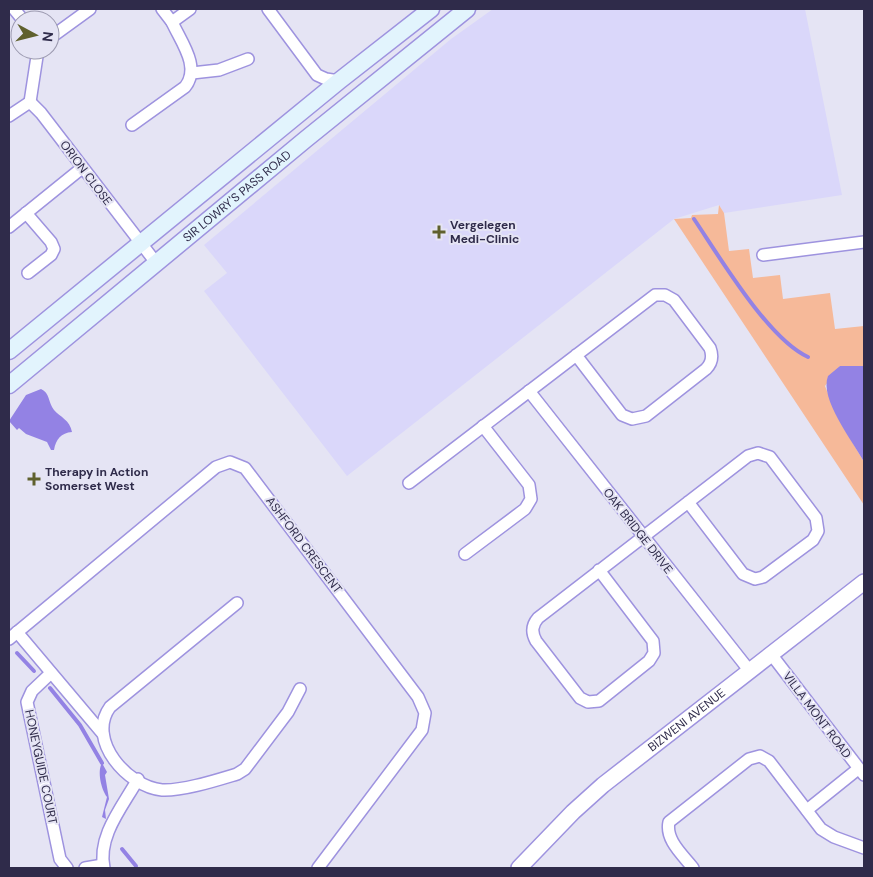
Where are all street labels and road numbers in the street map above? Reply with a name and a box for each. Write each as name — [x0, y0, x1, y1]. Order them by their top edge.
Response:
street label: ORION CLOSE — [56, 137, 116, 209]
street label: SIR LOWRY'S PASS ROAD — [180, 147, 294, 246]
street label: OAK BRIDGE DRIVE — [600, 485, 677, 577]
street label: ASHFORD CRESCENT — [262, 493, 346, 597]
street label: VILLA MONT ROAD — [779, 669, 855, 761]
street label: BIZWENI AVENUE — [645, 685, 729, 755]
street label: HONEYGUIDE COURT — [21, 708, 61, 826]

